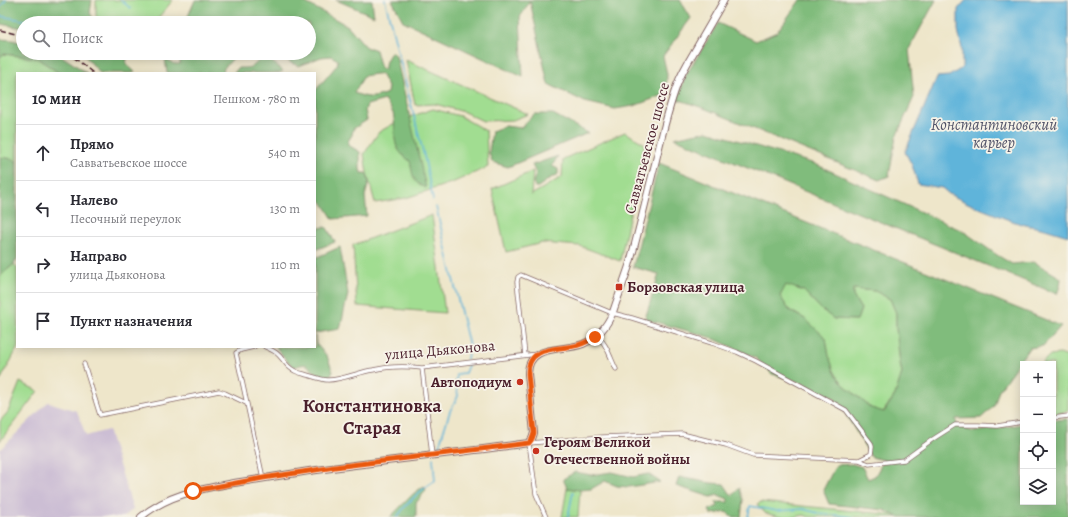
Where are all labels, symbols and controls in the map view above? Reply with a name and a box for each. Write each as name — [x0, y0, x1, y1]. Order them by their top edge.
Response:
search box — [16, 16, 316, 60]
icon: search — [30, 27, 52, 49]
text: Поиск — [62, 28, 103, 48]
street label: Савватьевское шоссе — [620, 80, 674, 216]
text: 10 мин — [32, 87, 81, 110]
text: Пешком · 780 m — [213, 90, 300, 107]
water label: Константиновский карьер — [931, 114, 1057, 154]
text: Прямо — [70, 134, 114, 154]
icon: ahead — [32, 142, 54, 164]
text: 540 m — [268, 144, 300, 161]
text: Савватьевское шоссе — [70, 154, 187, 171]
text: Налево — [70, 190, 118, 210]
icon: left — [32, 198, 54, 220]
text: 130 m — [270, 200, 300, 217]
text: Песочный переулок — [70, 210, 181, 227]
text: Направо — [70, 246, 127, 266]
icon: right — [32, 254, 54, 276]
text: 110 m — [271, 256, 300, 273]
text: улица Дьяконова — [70, 266, 165, 283]
place label: Борзовская улица — [627, 277, 745, 297]
marker: Борзовская улица — [614, 282, 624, 292]
icon: arrive — [32, 310, 54, 332]
text: Пункт назначения — [70, 311, 192, 331]
route end — [586, 328, 604, 346]
street label: улица Дьяконова — [383, 335, 496, 365]
map controls — [1020, 361, 1056, 505]
button: + — [1020, 361, 1056, 397]
place label: Автоподиум — [430, 372, 512, 392]
marker: Автоподиум — [515, 377, 525, 387]
district label: Константиновка Старая — [302, 393, 442, 441]
button: − — [1020, 397, 1056, 433]
place label: Героям Великой Отечественной войны — [544, 432, 690, 469]
button: locate — [1020, 433, 1056, 469]
marker: Героям Великой Отечественной войны — [531, 446, 541, 456]
button: layers — [1020, 469, 1056, 505]
route start — [184, 482, 202, 500]

